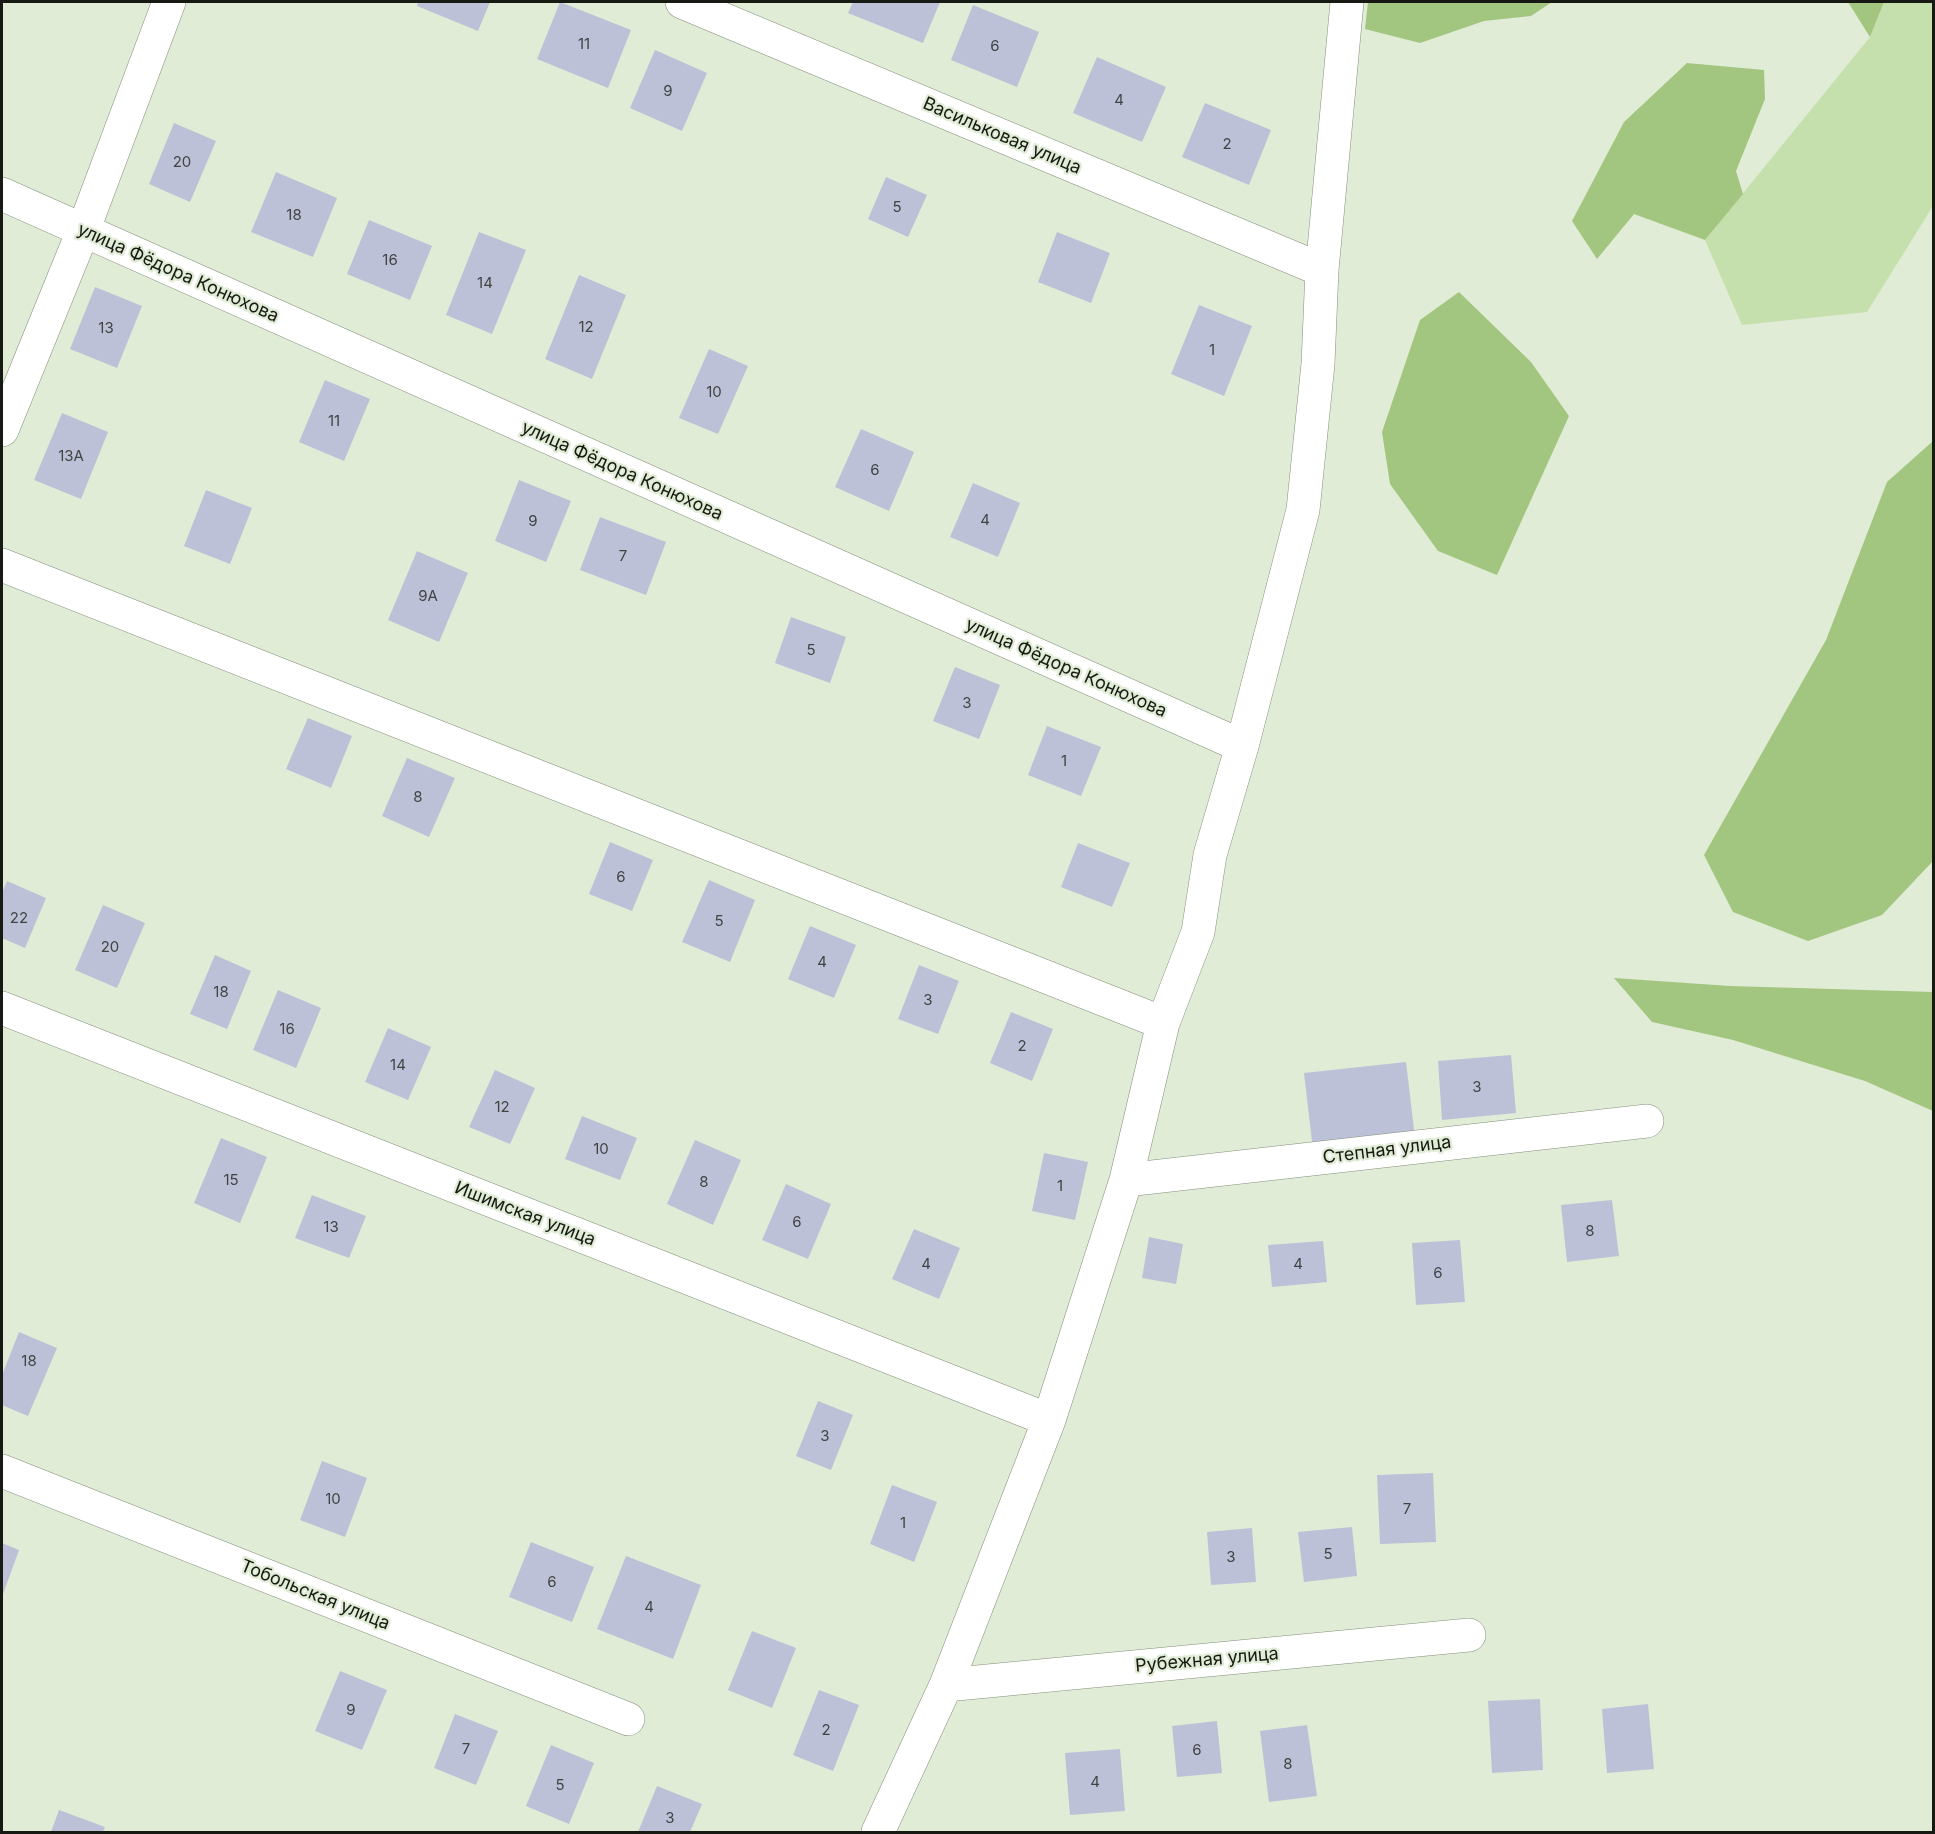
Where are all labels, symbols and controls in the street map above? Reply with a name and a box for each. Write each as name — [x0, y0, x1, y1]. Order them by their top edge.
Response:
house number: 11 — [578, 35, 590, 53]
house number: 6 — [990, 37, 1000, 55]
house number: 9 — [663, 82, 673, 100]
house number: 4 — [1114, 91, 1124, 109]
street label: Васильковая улица — [920, 93, 1084, 179]
house number: 2 — [1222, 135, 1232, 153]
house number: 20 — [173, 153, 191, 171]
house number: 5 — [892, 198, 902, 216]
house number: 18 — [286, 206, 302, 224]
street label: улица Фёдора Конюхова — [74, 219, 282, 327]
house number: 16 — [382, 251, 398, 269]
house number: 14 — [477, 274, 493, 292]
house number: 12 — [578, 318, 594, 336]
house number: 13 — [98, 319, 114, 337]
house number: 1 — [1209, 341, 1215, 359]
house number: 10 — [706, 383, 722, 401]
house number: 11 — [328, 412, 340, 430]
street label: улица Фёдора Конюхова — [518, 417, 726, 525]
house number: 13А — [58, 447, 84, 465]
house number: 6 — [870, 461, 880, 479]
house number: 4 — [980, 511, 990, 529]
house number: 9 — [528, 512, 538, 530]
house number: 7 — [619, 547, 627, 565]
house number: 9А — [418, 587, 438, 605]
street label: улица Фёдора Конюхова — [962, 614, 1170, 722]
house number: 5 — [806, 641, 816, 659]
house number: 3 — [962, 694, 972, 712]
house number: 1 — [1061, 752, 1067, 770]
house number: 8 — [413, 788, 423, 806]
house number: 6 — [616, 868, 626, 886]
house number: 22 — [10, 909, 28, 927]
house number: 5 — [714, 912, 724, 930]
house number: 20 — [101, 938, 119, 956]
house number: 4 — [817, 953, 827, 971]
house number: 18 — [213, 983, 229, 1001]
house number: 3 — [923, 991, 933, 1009]
house number: 16 — [279, 1020, 295, 1038]
house number: 2 — [1017, 1037, 1027, 1055]
house number: 14 — [390, 1056, 406, 1074]
house number: 3 — [1472, 1078, 1482, 1096]
house number: 12 — [494, 1098, 510, 1116]
street label: Степная улица — [1322, 1131, 1452, 1169]
house number: 10 — [593, 1140, 609, 1158]
house number: 15 — [223, 1171, 239, 1189]
house number: 8 — [699, 1173, 709, 1191]
street label: Ишимская улица — [451, 1177, 599, 1251]
house number: 1 — [1057, 1177, 1063, 1195]
house number: 6 — [792, 1213, 802, 1231]
house number: 13 — [323, 1218, 339, 1236]
house number: 8 — [1585, 1222, 1595, 1240]
house number: 4 — [921, 1255, 931, 1273]
house number: 4 — [1293, 1255, 1303, 1273]
house number: 6 — [1433, 1264, 1443, 1282]
house number: 18 — [21, 1352, 37, 1370]
house number: 3 — [820, 1427, 830, 1445]
house number: 10 — [325, 1490, 341, 1508]
house number: 7 — [1403, 1500, 1411, 1518]
house number: 1 — [900, 1514, 906, 1532]
house number: 5 — [1323, 1545, 1333, 1563]
house number: 3 — [1226, 1548, 1236, 1566]
street label: Тобольская улица — [237, 1555, 393, 1635]
house number: 6 — [547, 1573, 557, 1591]
house number: 4 — [644, 1598, 654, 1616]
street label: Рубежная улица — [1134, 1643, 1280, 1677]
house number: 9 — [346, 1701, 356, 1719]
house number: 2 — [821, 1721, 831, 1739]
house number: 7 — [462, 1740, 470, 1758]
house number: 6 — [1192, 1741, 1202, 1759]
house number: 8 — [1283, 1755, 1293, 1773]
house number: 4 — [1090, 1773, 1100, 1791]
house number: 5 — [555, 1776, 565, 1794]
house number: 3 — [665, 1809, 675, 1827]

